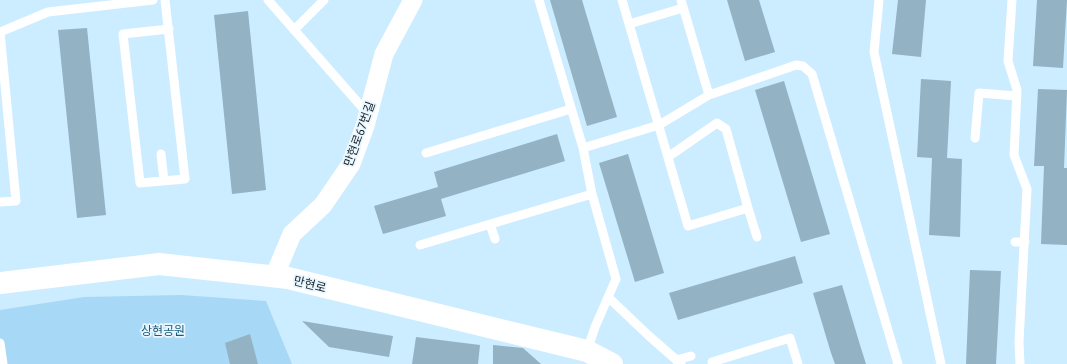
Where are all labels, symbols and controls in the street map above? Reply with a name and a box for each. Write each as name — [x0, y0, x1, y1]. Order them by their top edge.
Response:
street label: 만현로67번길 — [340, 99, 378, 169]
street label: 만현로 — [292, 273, 328, 295]
park label: 상현공원 — [141, 323, 185, 338]

